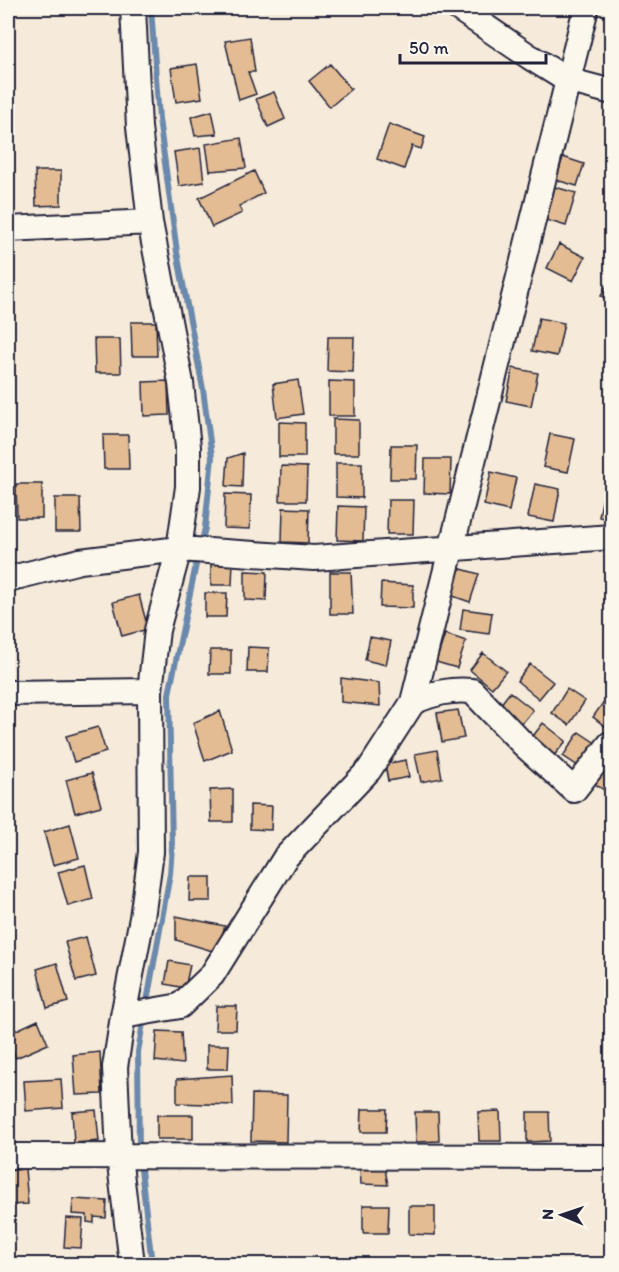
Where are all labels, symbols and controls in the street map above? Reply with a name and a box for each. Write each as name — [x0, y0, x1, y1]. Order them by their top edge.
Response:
scale bar — [400, 27, 546, 65]
text: 50 m — [409, 37, 449, 59]
north arrow — [532, 1185, 592, 1245]
text: N — [538, 1209, 557, 1220]

